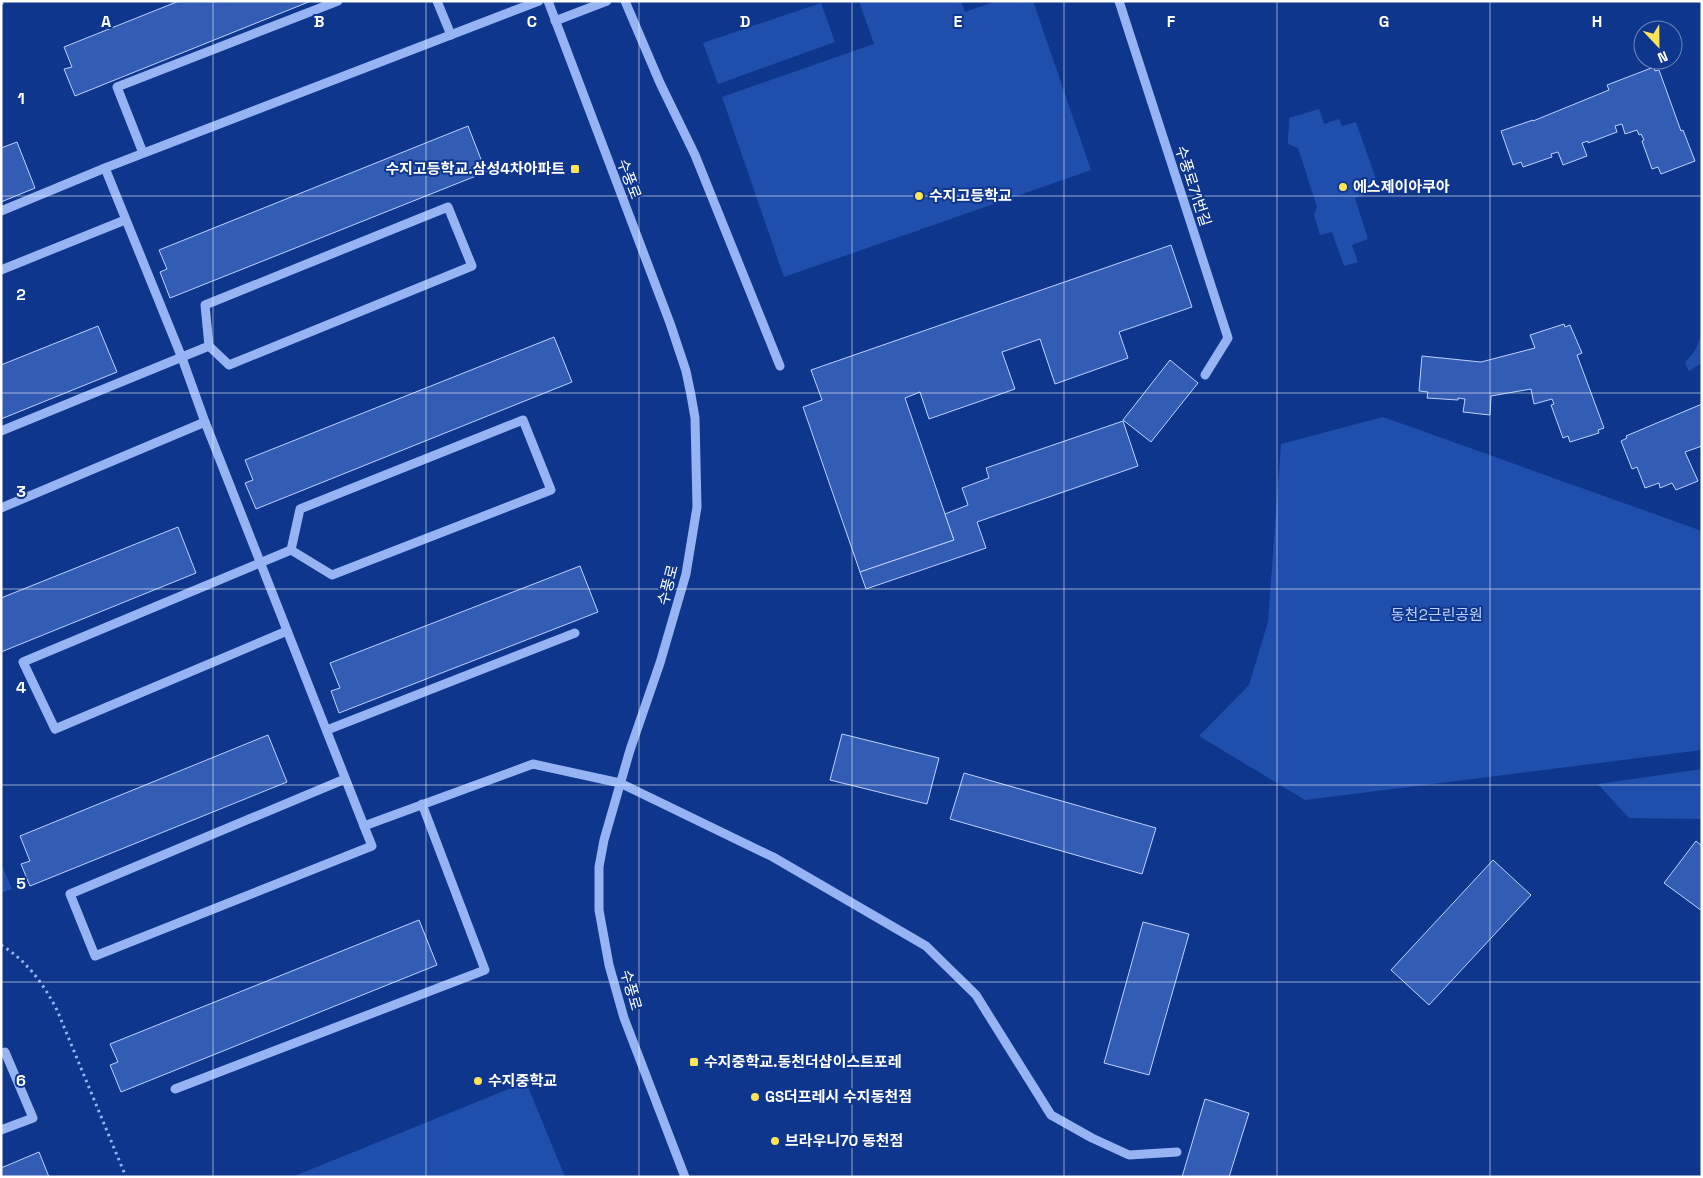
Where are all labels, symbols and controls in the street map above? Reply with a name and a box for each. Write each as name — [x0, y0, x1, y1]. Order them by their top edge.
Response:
text: A — [101, 11, 111, 32]
text: B — [314, 11, 324, 32]
text: C — [527, 11, 537, 32]
text: D — [740, 11, 750, 32]
text: E — [954, 11, 963, 32]
text: F — [1167, 11, 1176, 32]
text: G — [1379, 11, 1389, 32]
text: H — [1592, 11, 1602, 32]
north arrow — [1633, 20, 1683, 70]
text: N — [1655, 47, 1671, 67]
text: 1 — [17, 88, 25, 109]
street label: 수풍로71번길 — [1172, 143, 1215, 229]
street label: 수풍로 — [613, 156, 646, 202]
place label: 수지고등학교.삼성4차아파트 — [385, 159, 565, 178]
marker: 수지고등학교.삼성4차아파트 — [569, 163, 581, 175]
place label: 에스제이아쿠아 — [1353, 177, 1450, 196]
marker: 에스제이아쿠아 — [1337, 181, 1349, 193]
place label: 수지고등학교 — [929, 186, 1012, 205]
marker: 수지고등학교 — [913, 190, 925, 202]
text: 2 — [16, 284, 26, 305]
text: 3 — [16, 481, 26, 502]
street label: 수풍로 — [653, 562, 682, 607]
park label: 동천2근린공원 — [1391, 605, 1483, 624]
text: 4 — [16, 677, 26, 698]
text: 5 — [16, 873, 26, 894]
street label: 수풍로 — [617, 967, 646, 1012]
place label: 수지중학교.동천더샵이스트포레 — [704, 1052, 902, 1071]
marker: 수지중학교.동천더샵이스트포레 — [688, 1056, 700, 1068]
text: 6 — [16, 1070, 26, 1091]
place label: 수지중학교 — [488, 1071, 557, 1090]
marker: 수지중학교 — [472, 1075, 484, 1087]
place label: GS더프레시 수지동천점 — [765, 1087, 912, 1106]
marker: GS더프레시 수지동천점 — [749, 1091, 761, 1103]
place label: 브라우니70 동천점 — [785, 1131, 903, 1150]
marker: 브라우니70 동천점 — [769, 1135, 781, 1147]

